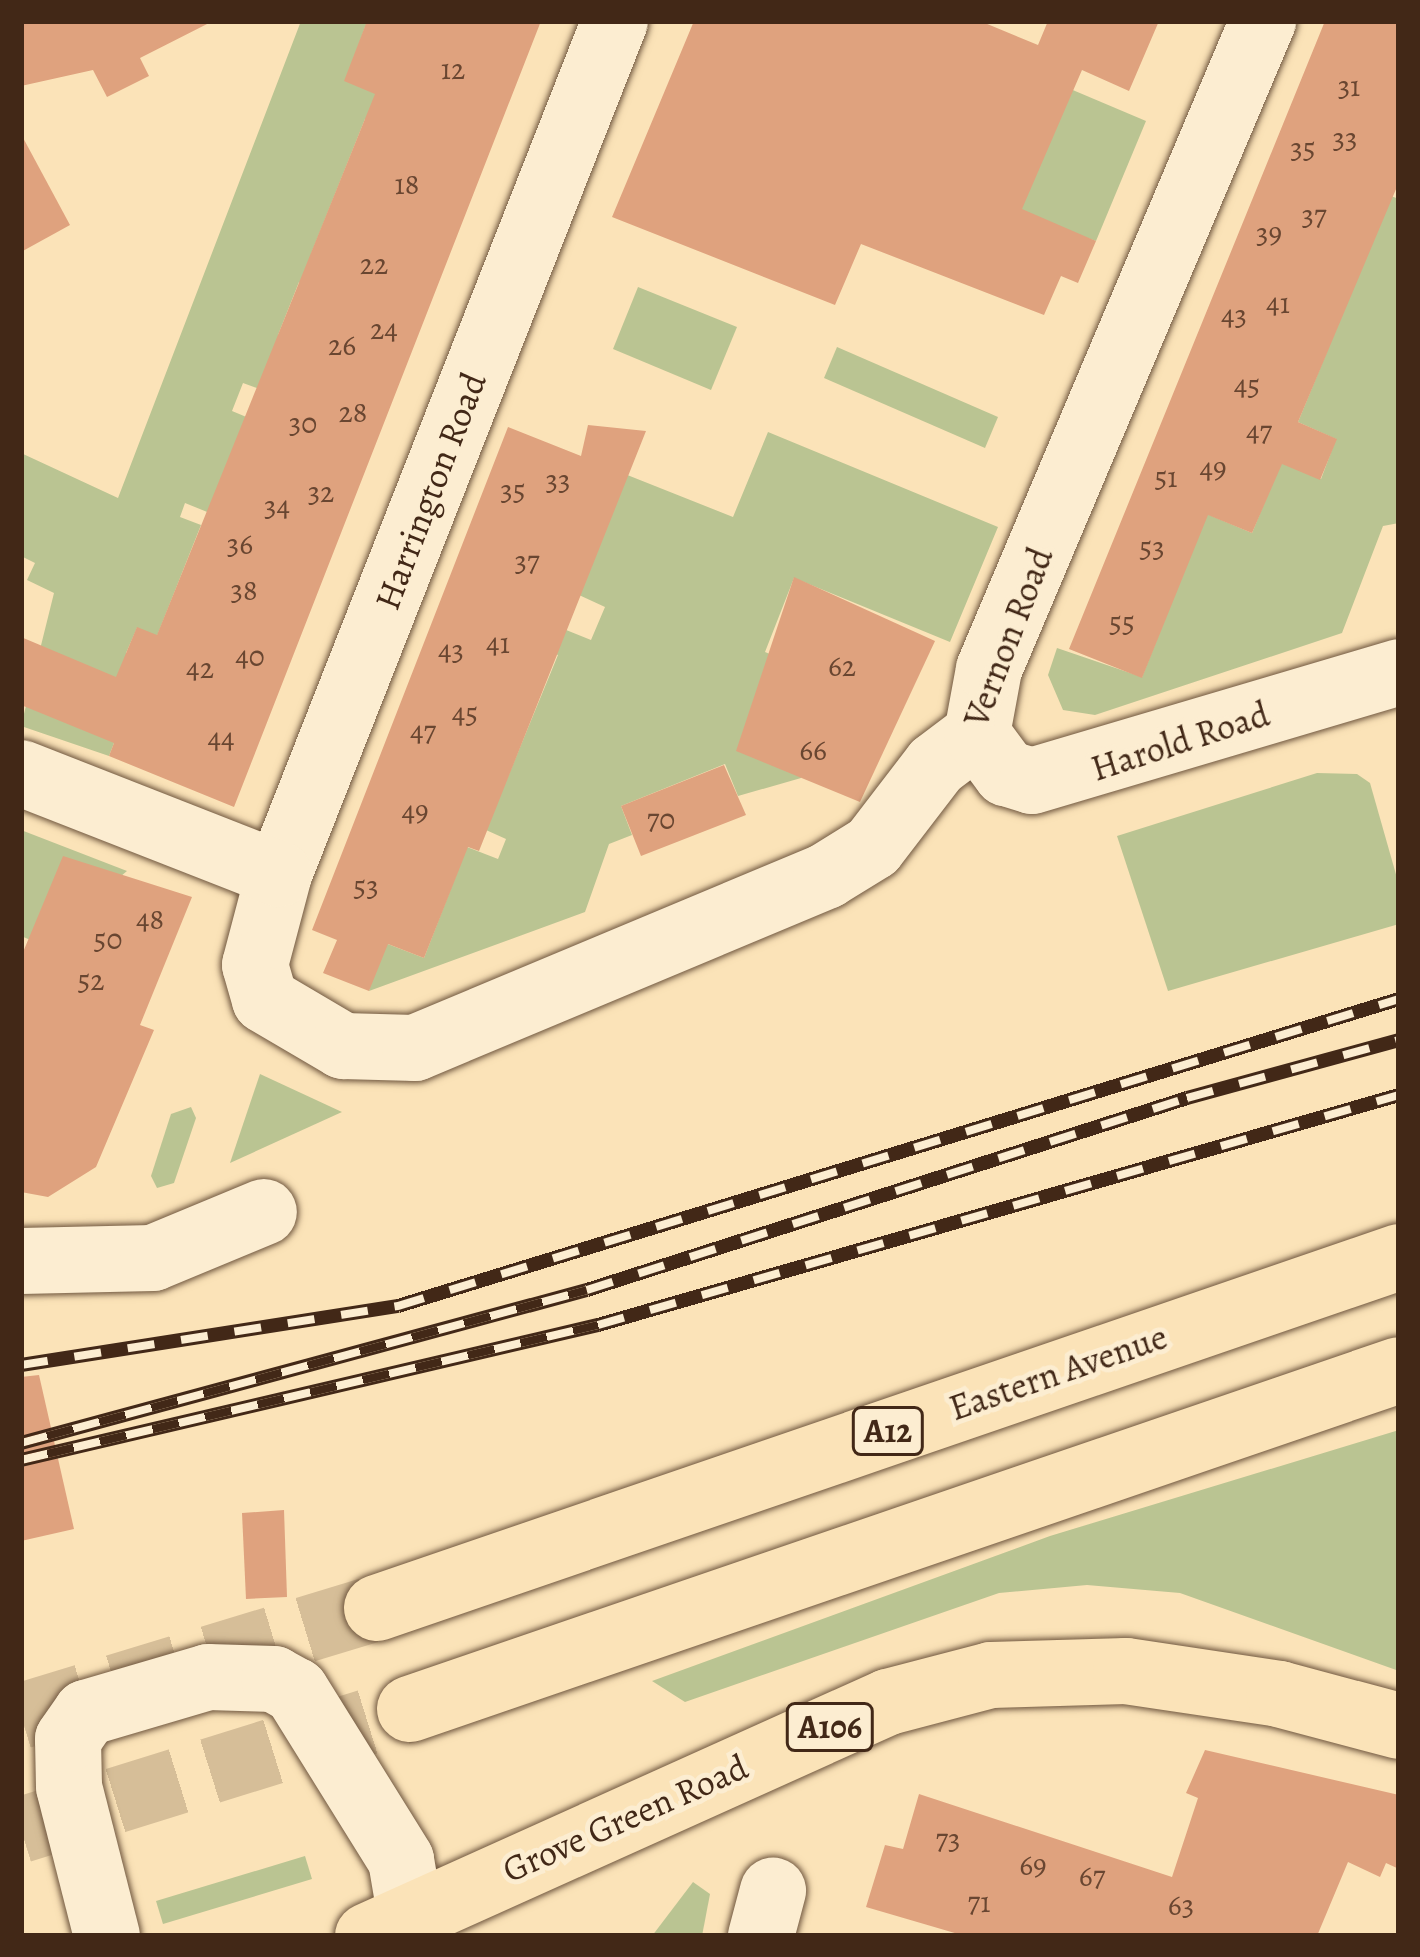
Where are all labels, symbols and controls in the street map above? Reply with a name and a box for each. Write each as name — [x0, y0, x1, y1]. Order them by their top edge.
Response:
house number: 12 — [441, 51, 465, 87]
house number: 31 — [1338, 68, 1360, 104]
house number: 33 — [1333, 120, 1357, 156]
house number: 35 — [1290, 130, 1316, 166]
house number: 18 — [395, 166, 419, 202]
house number: 37 — [1301, 197, 1327, 233]
house number: 39 — [1256, 215, 1282, 251]
house number: 22 — [360, 246, 388, 282]
house number: 41 — [1266, 285, 1290, 321]
house number: 43 — [1221, 297, 1247, 333]
house number: 24 — [370, 311, 398, 347]
house number: 26 — [328, 327, 356, 363]
street label: Harrington Road — [365, 366, 495, 616]
house number: 45 — [1234, 367, 1260, 403]
house number: 28 — [339, 394, 367, 430]
house number: 30 — [289, 405, 317, 441]
house number: 47 — [1246, 413, 1272, 449]
house number: 49 — [1199, 450, 1227, 486]
house number: 51 — [1154, 459, 1178, 495]
house number: 33 — [546, 462, 570, 498]
house number: 35 — [500, 472, 526, 508]
house number: 32 — [308, 474, 334, 510]
house number: 34 — [264, 488, 290, 524]
house number: 36 — [227, 526, 253, 562]
house number: 53 — [1139, 529, 1165, 565]
street label: Vernon Road — [954, 541, 1062, 733]
house number: 37 — [514, 543, 540, 579]
house number: 38 — [230, 572, 258, 608]
house number: 55 — [1109, 604, 1135, 640]
house number: 41 — [486, 625, 510, 661]
house number: 43 — [438, 632, 464, 668]
house number: 40 — [235, 638, 265, 674]
house number: 62 — [828, 648, 856, 684]
house number: 42 — [186, 650, 214, 686]
street label: Harold Road — [1085, 692, 1275, 790]
house number: 45 — [452, 695, 478, 731]
house number: 47 — [410, 713, 436, 749]
house number: 44 — [207, 720, 235, 756]
house number: 66 — [799, 732, 827, 768]
house number: 49 — [401, 793, 429, 829]
house number: 70 — [647, 801, 675, 837]
house number: 53 — [353, 868, 379, 904]
house number: 48 — [136, 901, 164, 937]
house number: 50 — [94, 921, 122, 957]
house number: 52 — [77, 962, 105, 998]
street label: Eastern Avenue — [943, 1315, 1173, 1429]
road number: A12 — [849, 1404, 927, 1458]
road number: A106 — [785, 1700, 875, 1754]
street label: Grove Green Road — [496, 1745, 754, 1891]
house number: 73 — [935, 1821, 961, 1857]
house number: 69 — [1019, 1847, 1047, 1883]
house number: 67 — [1079, 1858, 1105, 1894]
house number: 71 — [968, 1884, 990, 1920]
house number: 63 — [1168, 1887, 1194, 1923]

